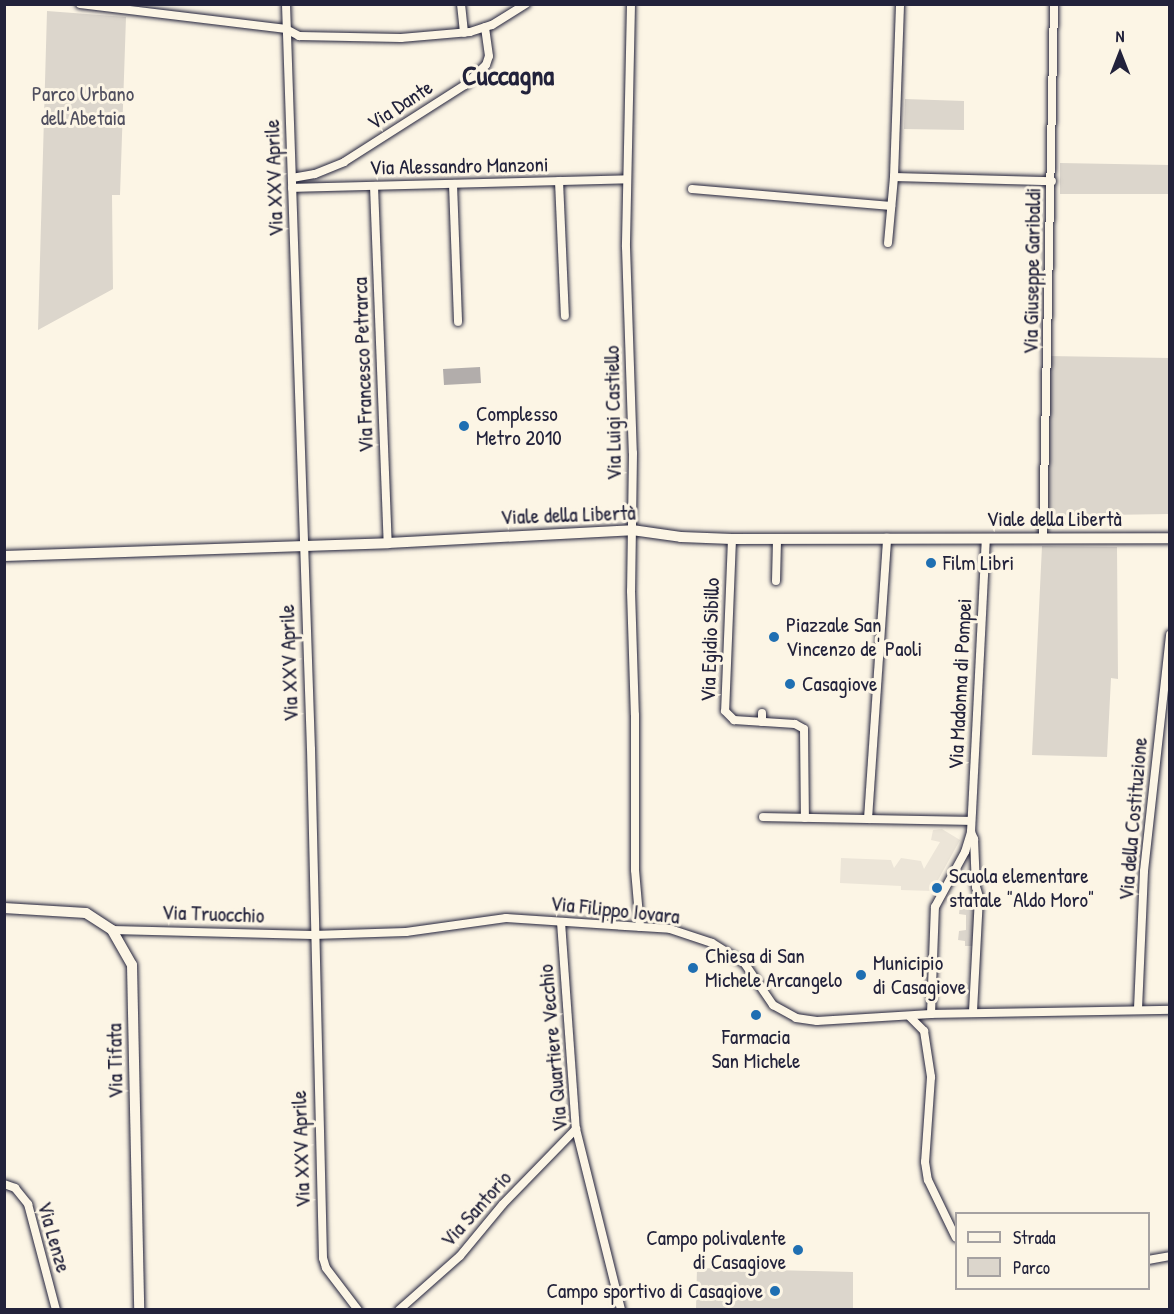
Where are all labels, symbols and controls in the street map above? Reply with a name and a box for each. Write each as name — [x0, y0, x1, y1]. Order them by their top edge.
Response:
north arrow — [1090, 24, 1150, 84]
text: N — [1116, 25, 1124, 47]
district label: Cuccagna — [462, 60, 554, 92]
street label: Via Dante — [363, 75, 437, 135]
park label: Parco Urbano dell'Abetaia — [32, 81, 134, 131]
street label: Via XXV Aprile — [259, 119, 289, 237]
street label: Via Alessandro Manzoni — [369, 152, 549, 180]
street label: Via Giuseppe Garibaldi — [1018, 187, 1046, 355]
street label: Via Francesco Petrarca — [347, 277, 379, 453]
street label: Via Luigi Castiello — [599, 345, 627, 481]
place label: Complesso Metro 2010 — [476, 401, 562, 451]
marker: Complesso Metro 2010 — [457, 419, 471, 433]
street label: Viale della Libertà — [500, 500, 636, 530]
street label: Viale della Libertà — [986, 506, 1122, 532]
place label: Film Libri — [943, 550, 1014, 576]
marker: Film Libri — [924, 556, 938, 570]
street label: Via Egidio Sibillo — [695, 577, 725, 703]
street label: Via Madonna di Pompei — [943, 598, 977, 770]
street label: Via XXV Aprile — [274, 604, 304, 722]
place label: Piazzale San Vincenzo de' Paoli — [786, 612, 922, 662]
marker: Piazzale San Vincenzo de' Paoli — [767, 630, 781, 644]
place label: Casagiove — [802, 671, 877, 697]
marker: Casagiove — [783, 677, 797, 691]
street label: Via della Costituzione — [1113, 736, 1153, 902]
place label: Scuola elementare statale "Aldo Moro" — [949, 863, 1094, 913]
marker: Scuola elementare statale "Aldo Moro" — [930, 881, 944, 895]
street label: Via Filippo Iovara — [549, 891, 681, 929]
street label: Via Truocchio — [161, 900, 265, 928]
place label: Chiesa di San Michele Arcangelo — [705, 943, 842, 993]
place label: Municipio di Casagiove — [873, 950, 966, 1000]
marker: Chiesa di San Michele Arcangelo — [686, 961, 700, 975]
street label: Via Quartiere Vecchio — [533, 963, 573, 1133]
marker: Municipio di Casagiove — [854, 968, 868, 982]
marker: Farmacia San Michele — [749, 1008, 763, 1022]
street label: Via Tifata — [102, 1023, 128, 1099]
place label: Farmacia San Michele — [712, 1024, 800, 1074]
street label: Via XXV Aprile — [286, 1090, 316, 1208]
street label: Via Santorio — [435, 1166, 517, 1252]
street label: Via Lenze — [32, 1199, 76, 1275]
legend — [955, 1212, 1150, 1290]
place label: Campo polivalente di Casagiove — [646, 1225, 786, 1275]
text: Strada — [1013, 1225, 1056, 1250]
marker: Campo polivalente di Casagiove — [791, 1243, 805, 1257]
text: Parco — [1013, 1255, 1050, 1280]
place label: Campo sportivo di Casagiove — [546, 1278, 763, 1304]
marker: Campo sportivo di Casagiove — [768, 1284, 782, 1298]

